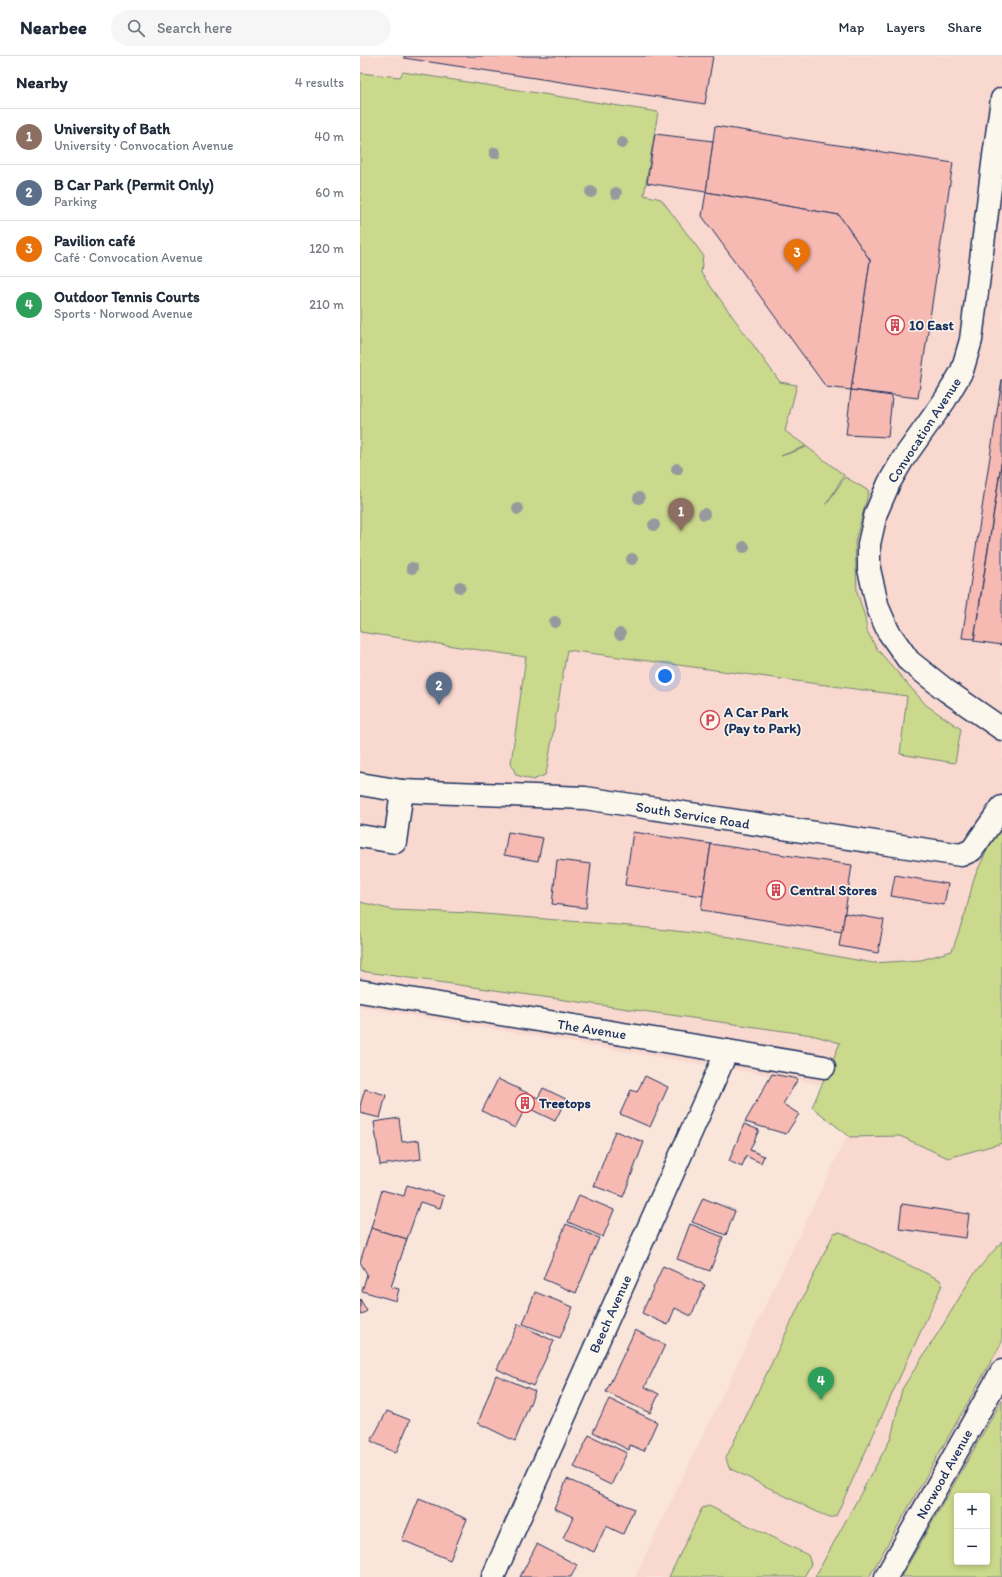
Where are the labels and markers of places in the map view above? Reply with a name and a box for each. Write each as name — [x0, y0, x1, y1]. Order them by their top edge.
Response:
pin: 3 — [784, 239, 810, 272]
building icon: 10 East — [884, 314, 906, 336]
place label: 10 East — [909, 317, 955, 334]
pin: 1 — [668, 498, 694, 531]
pin: 2 — [426, 672, 452, 705]
place label: A Car Park (Pay to Park) — [723, 704, 802, 737]
parking icon: A Car Park (Pay to Park) — [699, 709, 721, 731]
building icon: Central Stores — [765, 879, 787, 901]
place label: Central Stores — [790, 882, 877, 899]
building icon: Treetops — [514, 1092, 536, 1114]
place label: Treetops — [538, 1095, 591, 1112]
pin: 4 — [808, 1367, 834, 1400]

